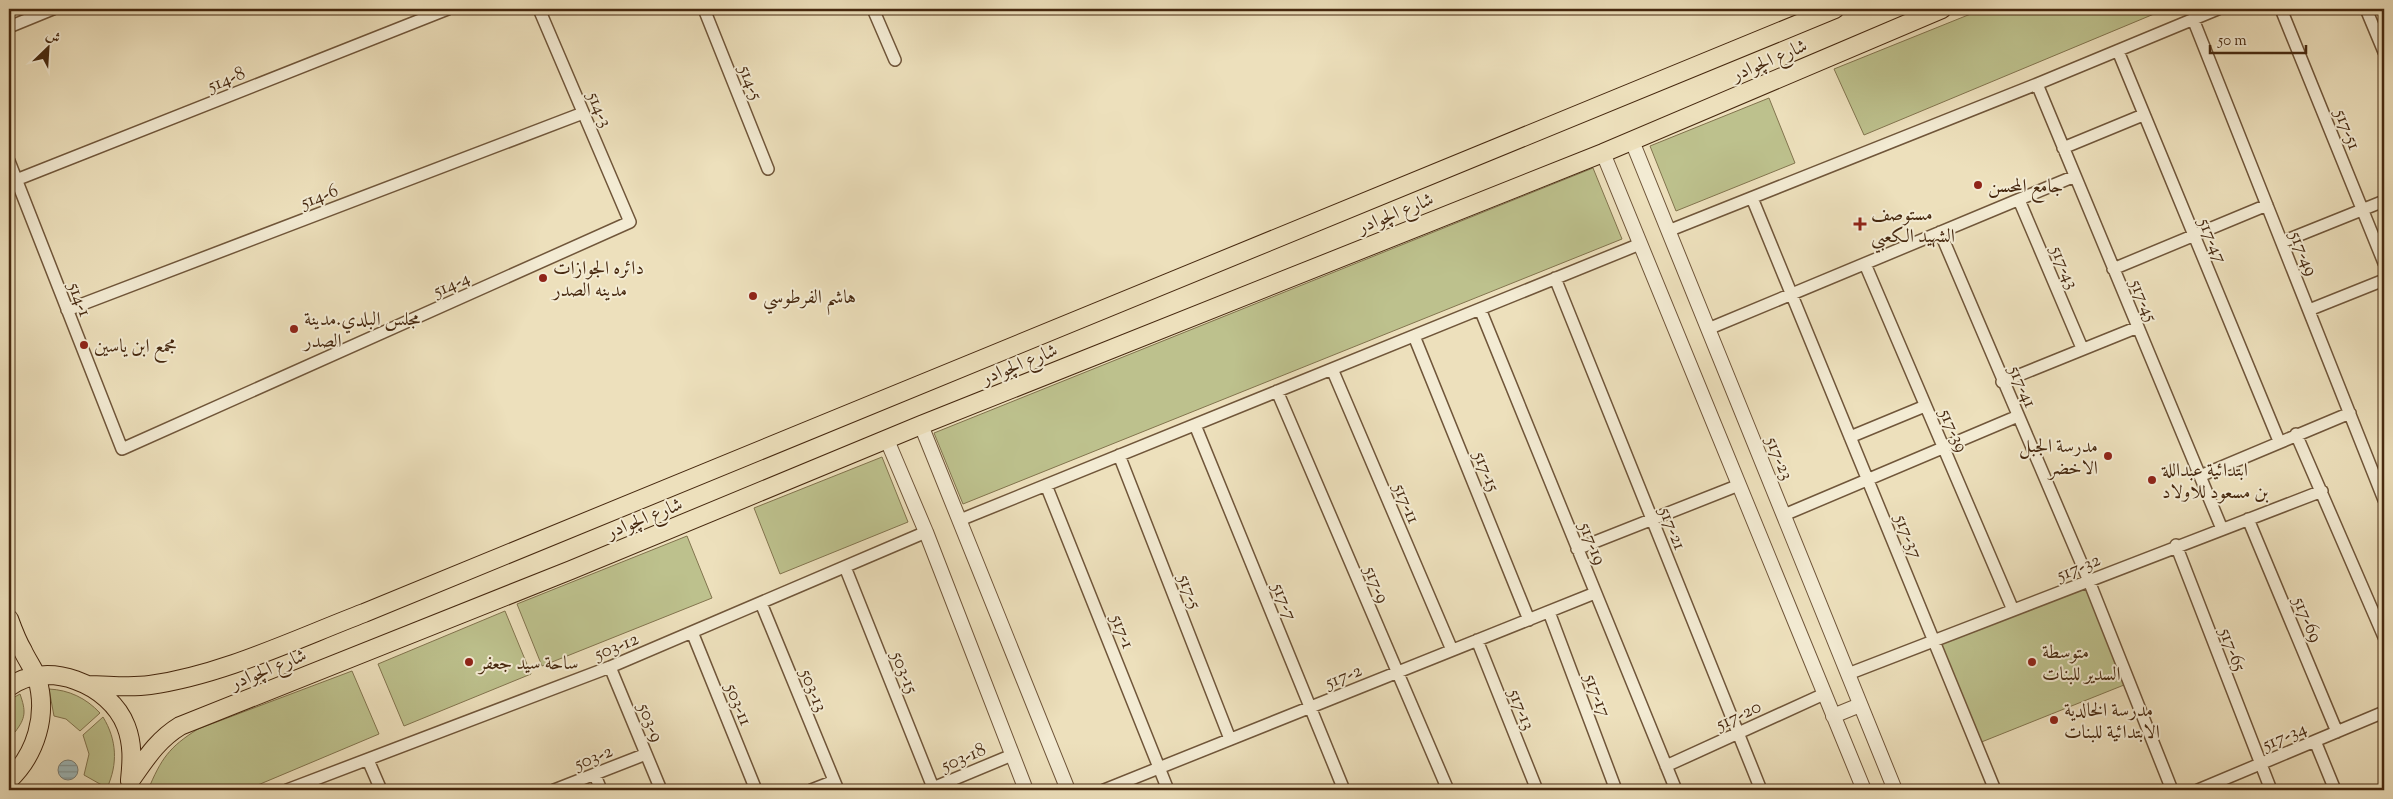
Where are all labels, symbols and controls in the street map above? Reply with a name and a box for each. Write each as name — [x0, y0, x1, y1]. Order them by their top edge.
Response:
north arrow — [22, 22, 72, 72]
scale bar — [2210, 22, 2307, 54]
text: ش — [42, 26, 63, 50]
text: 50 m — [2217, 31, 2247, 52]
street label: شارع الچوادر — [1726, 33, 1812, 90]
street label: 514-8 — [203, 61, 250, 100]
street label: 514-5 — [730, 61, 769, 105]
street label: 514-3 — [579, 87, 618, 132]
street label: 517-51 — [2326, 105, 2367, 155]
place label: جامع المحسن — [1988, 174, 2063, 203]
street label: 514-6 — [296, 178, 343, 217]
marker: جامع المحسن — [1972, 179, 1984, 191]
street label: شارع الچوادر — [1352, 187, 1438, 243]
place label: مستوصف الشهيد الكعبي — [1871, 202, 1955, 254]
street label: 517-47 — [2190, 213, 2233, 268]
marker: مستوصف الشهيد الكعبي — [1853, 217, 1867, 231]
street label: 517-49 — [2281, 226, 2324, 280]
street label: 517-43 — [2042, 241, 2085, 294]
place label: دائره الجوازات مدينه الصدر — [551, 256, 644, 305]
street label: 514-4 — [428, 265, 475, 306]
marker: دائره الجوازات مدينه الصدر — [537, 272, 549, 284]
street label: 517-45 — [2121, 275, 2164, 327]
street label: 514-1 — [59, 278, 98, 322]
place label: هاشم الفرطوسي — [763, 285, 856, 316]
marker: هاشم الفرطوسي — [747, 290, 759, 302]
place label: مجلس البلدي.مدينة الصدر — [302, 307, 421, 356]
marker: مجلس البلدي.مدينة الصدر — [288, 323, 300, 335]
place label: مجمع ابن ياسين — [94, 334, 177, 363]
street label: شارع الچوادر — [976, 338, 1062, 394]
marker: مجمع ابن ياسين — [78, 339, 90, 351]
street label: 517-41 — [2000, 361, 2043, 413]
street label: 517-39 — [1931, 404, 1974, 457]
street label: 517-23 — [1757, 432, 1800, 485]
place label: مدرسة الجبل الاخضر — [2019, 434, 2098, 483]
street label: 517-15 — [1465, 447, 1506, 497]
marker: مدرسة الجبل الاخضر — [2102, 450, 2114, 462]
place label: ابتدائية عبداللة بن مسعود للاولاد — [2161, 458, 2269, 507]
marker: ابتدائية عبداللة بن مسعود للاولاد — [2146, 474, 2158, 486]
street label: 517-11 — [1385, 479, 1426, 529]
street label: شارع الچوادر — [601, 492, 687, 548]
street label: 517-21 — [1651, 503, 1693, 555]
street label: 517-37 — [1886, 510, 1929, 564]
street label: 517-19 — [1571, 518, 1612, 569]
street label: 517-32 — [2052, 547, 2105, 590]
street label: 517-9 — [1355, 561, 1396, 608]
street label: 517-5 — [1169, 570, 1208, 614]
street label: 517-7 — [1264, 578, 1304, 625]
street label: 517-69 — [2285, 592, 2328, 647]
street label: 517-1 — [1102, 610, 1141, 654]
street label: 517-65 — [2211, 623, 2252, 676]
street label: 503-12 — [590, 626, 643, 669]
place label: متوسطة السدير للبنات — [2042, 640, 2121, 689]
street label: شارع الچوادر — [225, 643, 311, 699]
street label: 503-15 — [883, 647, 924, 699]
place label: ساحة سيد جعفر — [477, 651, 578, 678]
marker: ساحة سيد جعفر — [463, 656, 475, 668]
marker: متوسطة السدير للبنات — [2026, 656, 2038, 668]
street label: 517-2 — [1321, 658, 1366, 697]
street label: 503-13 — [791, 664, 834, 717]
street label: 517-17 — [1576, 669, 1617, 722]
street label: 503-11 — [717, 679, 758, 731]
street label: 517-13 — [1500, 684, 1541, 735]
street label: 517-20 — [1711, 694, 1766, 739]
place label: مدرسة الخالدية الابتدائية للبنات — [2064, 698, 2160, 747]
street label: 503-9 — [629, 699, 670, 746]
marker: مدرسة الخالدية الابتدائية للبنات — [2048, 714, 2060, 726]
street label: 517-34 — [2258, 716, 2312, 759]
street label: 503-18 — [936, 737, 991, 780]
street label: 503-2 — [570, 738, 617, 779]

